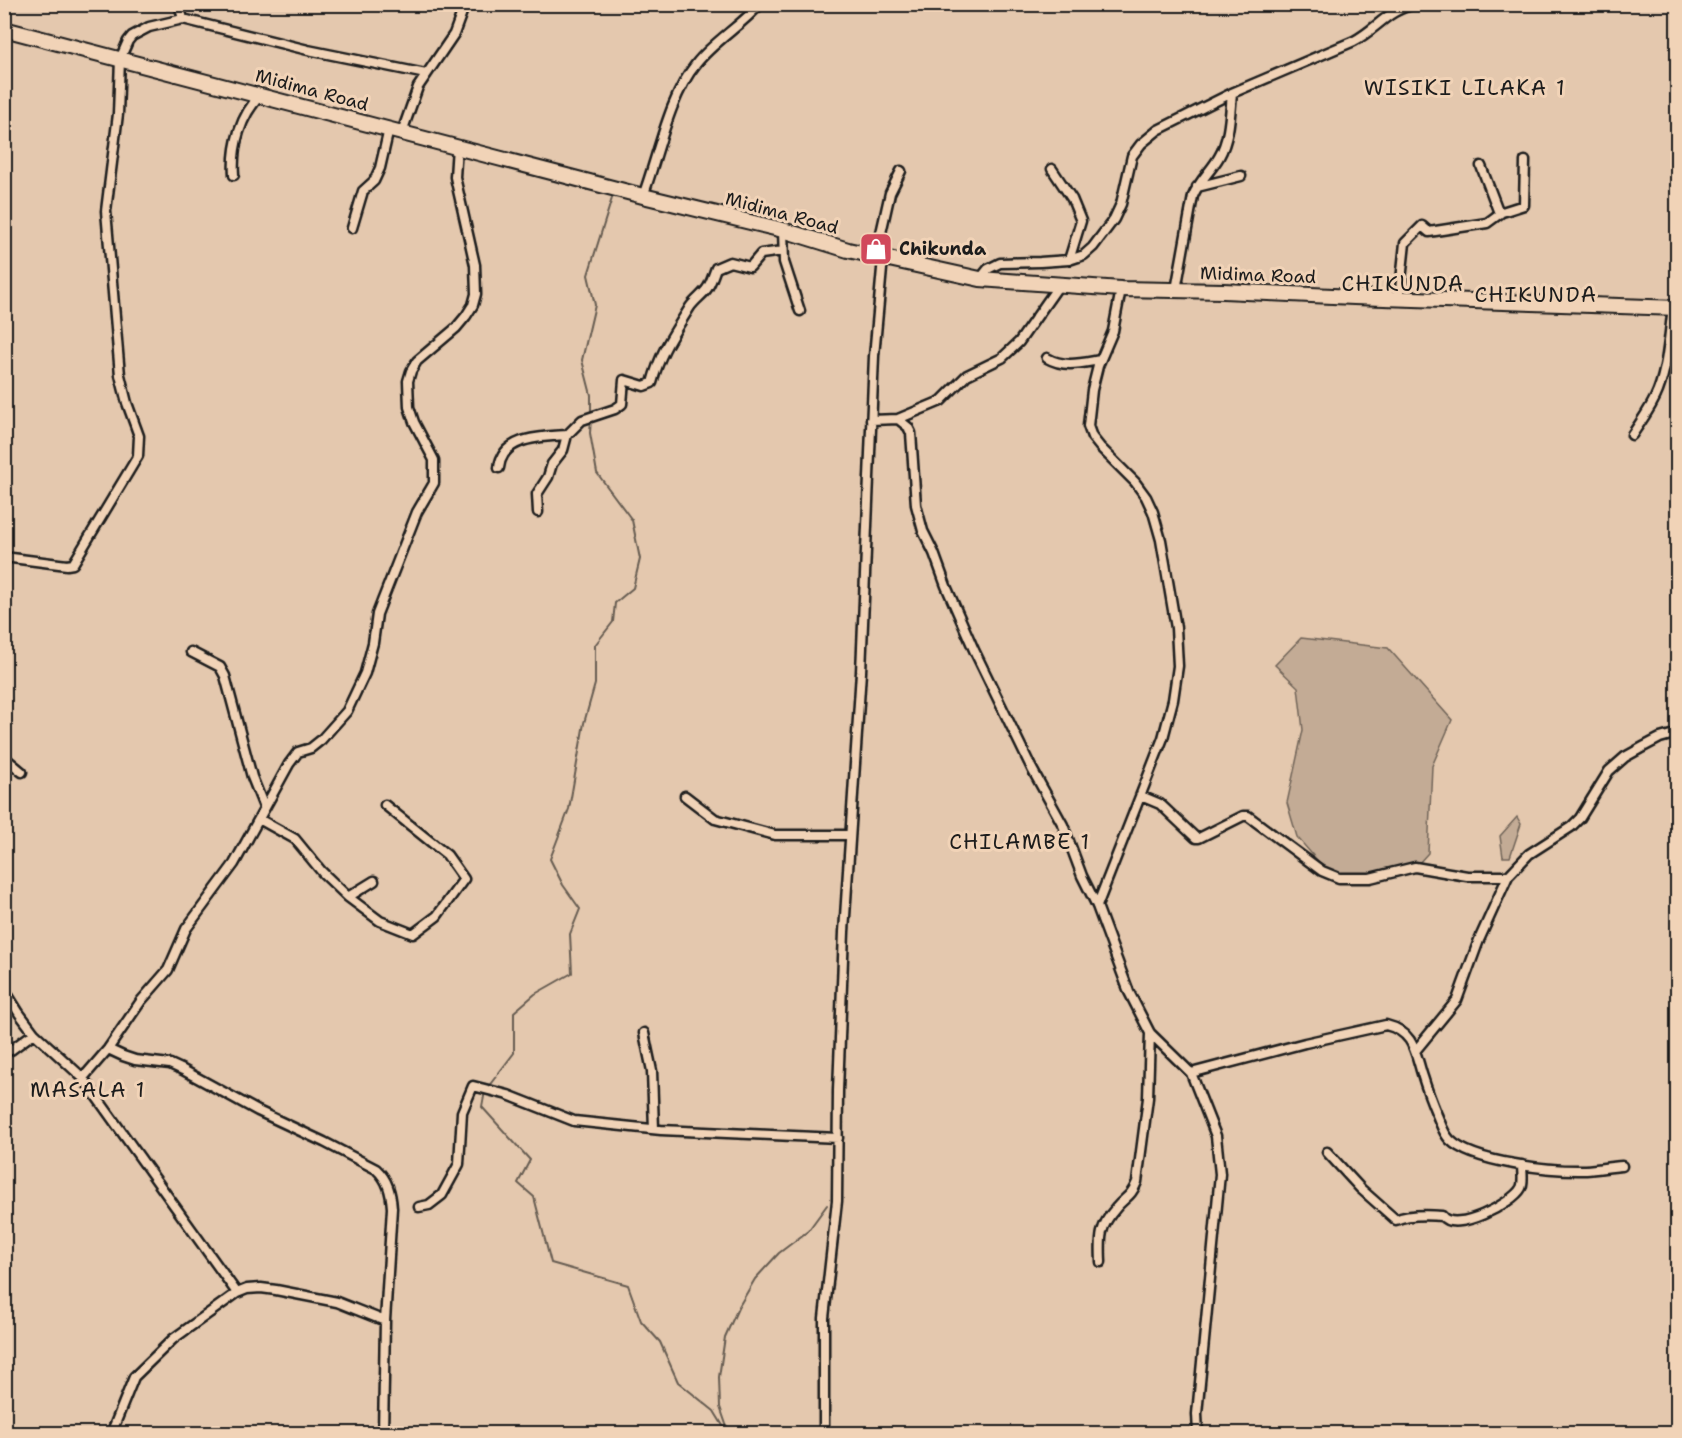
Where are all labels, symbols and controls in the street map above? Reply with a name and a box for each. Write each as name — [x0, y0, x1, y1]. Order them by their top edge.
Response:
street label: Midima Road — [253, 63, 371, 117]
district label: WISIKI LILAKA 1 — [1364, 74, 1566, 102]
street label: Midima Road — [723, 186, 841, 240]
shop icon: Chikunda — [858, 231, 894, 267]
place label: Chikunda — [899, 237, 987, 261]
street label: Midima Road — [1199, 261, 1317, 289]
district label: CHIKUNDA — [1341, 270, 1465, 298]
district label: CHIKUNDA — [1474, 281, 1598, 309]
district label: CHILAMBE 1 — [949, 828, 1091, 856]
district label: MASALA 1 — [30, 1076, 146, 1104]

